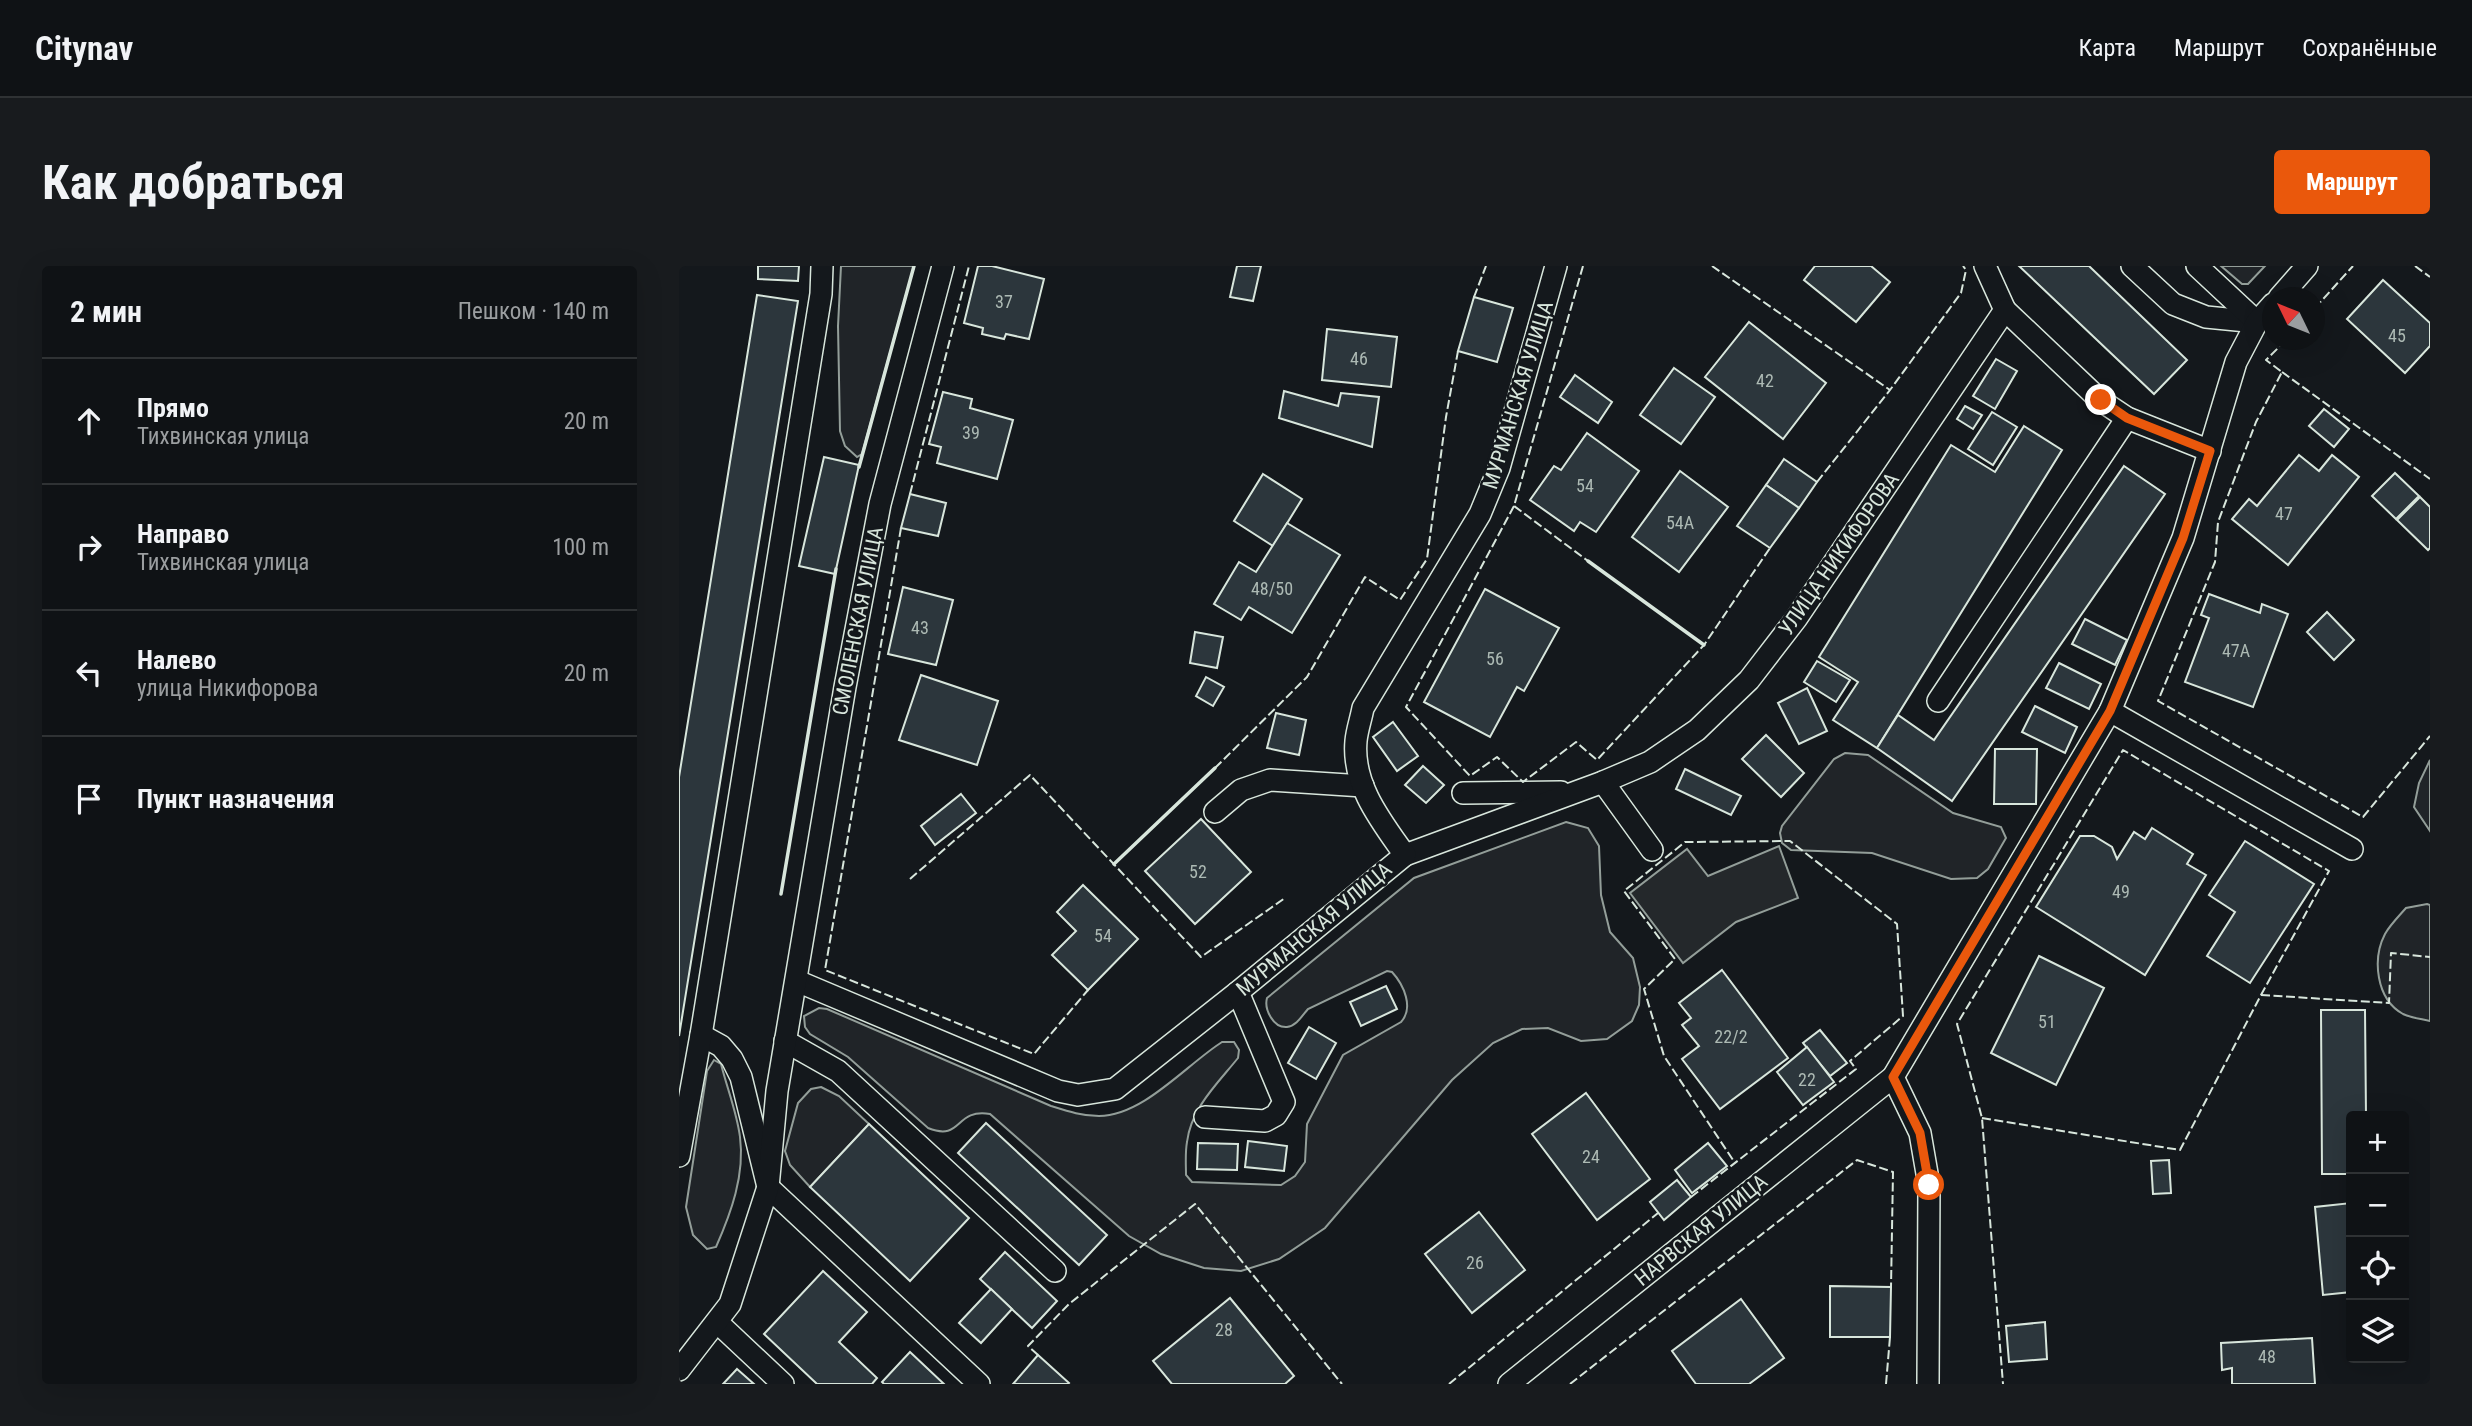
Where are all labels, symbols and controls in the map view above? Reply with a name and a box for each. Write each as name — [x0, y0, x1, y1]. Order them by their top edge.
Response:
text: Citynav — [35, 29, 133, 68]
text: Карта — [2079, 34, 2136, 62]
text: Маршрут — [2174, 34, 2264, 62]
text: Сохранённые — [2302, 34, 2437, 62]
button: Маршрут — [2274, 150, 2430, 214]
text: Как добраться — [42, 154, 345, 211]
north arrow — [2262, 287, 2325, 350]
house number: 37 — [995, 291, 1013, 312]
text: 2 мин — [70, 294, 142, 329]
text: Пешком · 140 m — [458, 298, 609, 325]
street label: МУРМАНСКАЯ УЛИЦА — [1478, 298, 1558, 492]
house number: 45 — [2388, 325, 2406, 346]
house number: 46 — [1350, 348, 1368, 369]
house number: 42 — [1756, 370, 1774, 391]
route end — [2085, 384, 2116, 415]
text: Прямо — [137, 393, 209, 423]
icon: ahead — [70, 402, 108, 440]
text: 20 m — [564, 408, 609, 435]
house number: 39 — [962, 422, 980, 443]
text: Тихвинская улица — [137, 423, 309, 450]
street label: УЛИЦА НИКИФОРОВА — [1774, 468, 1904, 640]
house number: 54 — [1576, 475, 1594, 496]
house number: 47 — [2275, 503, 2293, 524]
house number: 54А — [1666, 512, 1695, 533]
text: Направо — [137, 519, 229, 549]
street label: СМОЛЕНСКАЯ УЛИЦА — [828, 525, 888, 717]
icon: right — [70, 528, 108, 566]
text: 100 m — [552, 534, 609, 561]
text: Тихвинская улица — [137, 549, 309, 576]
house number: 48/50 — [1251, 578, 1293, 599]
house number: 43 — [911, 617, 929, 638]
house number: 47А — [2222, 640, 2251, 661]
text: Налево — [137, 645, 217, 675]
house number: 56 — [1486, 648, 1504, 669]
icon: left — [70, 654, 108, 692]
text: 20 m — [564, 660, 609, 687]
text: улица Никифорова — [137, 675, 318, 702]
icon: arrive — [70, 780, 108, 818]
text: Пункт назначения — [137, 784, 335, 814]
street label: МУРМАНСКАЯ УЛИЦА — [1232, 857, 1396, 1001]
house number: 52 — [1189, 861, 1207, 882]
house number: 49 — [2112, 881, 2130, 902]
house number: 54 — [1094, 925, 1112, 946]
house number: 51 — [2038, 1011, 2056, 1032]
house number: 22/2 — [1714, 1026, 1748, 1047]
house number: 22 — [1798, 1069, 1816, 1090]
map controls — [2346, 1111, 2409, 1363]
button: + — [2346, 1111, 2409, 1174]
house number: 24 — [1582, 1146, 1600, 1167]
street label: НАРВСКАЯ УЛИЦА — [1630, 1169, 1772, 1291]
route start — [1913, 1169, 1944, 1200]
button: − — [2346, 1174, 2409, 1237]
button: locate — [2346, 1237, 2409, 1300]
house number: 26 — [1466, 1252, 1484, 1273]
button: layers — [2346, 1300, 2409, 1363]
house number: 28 — [1215, 1319, 1233, 1340]
house number: 48 — [2258, 1346, 2276, 1367]

